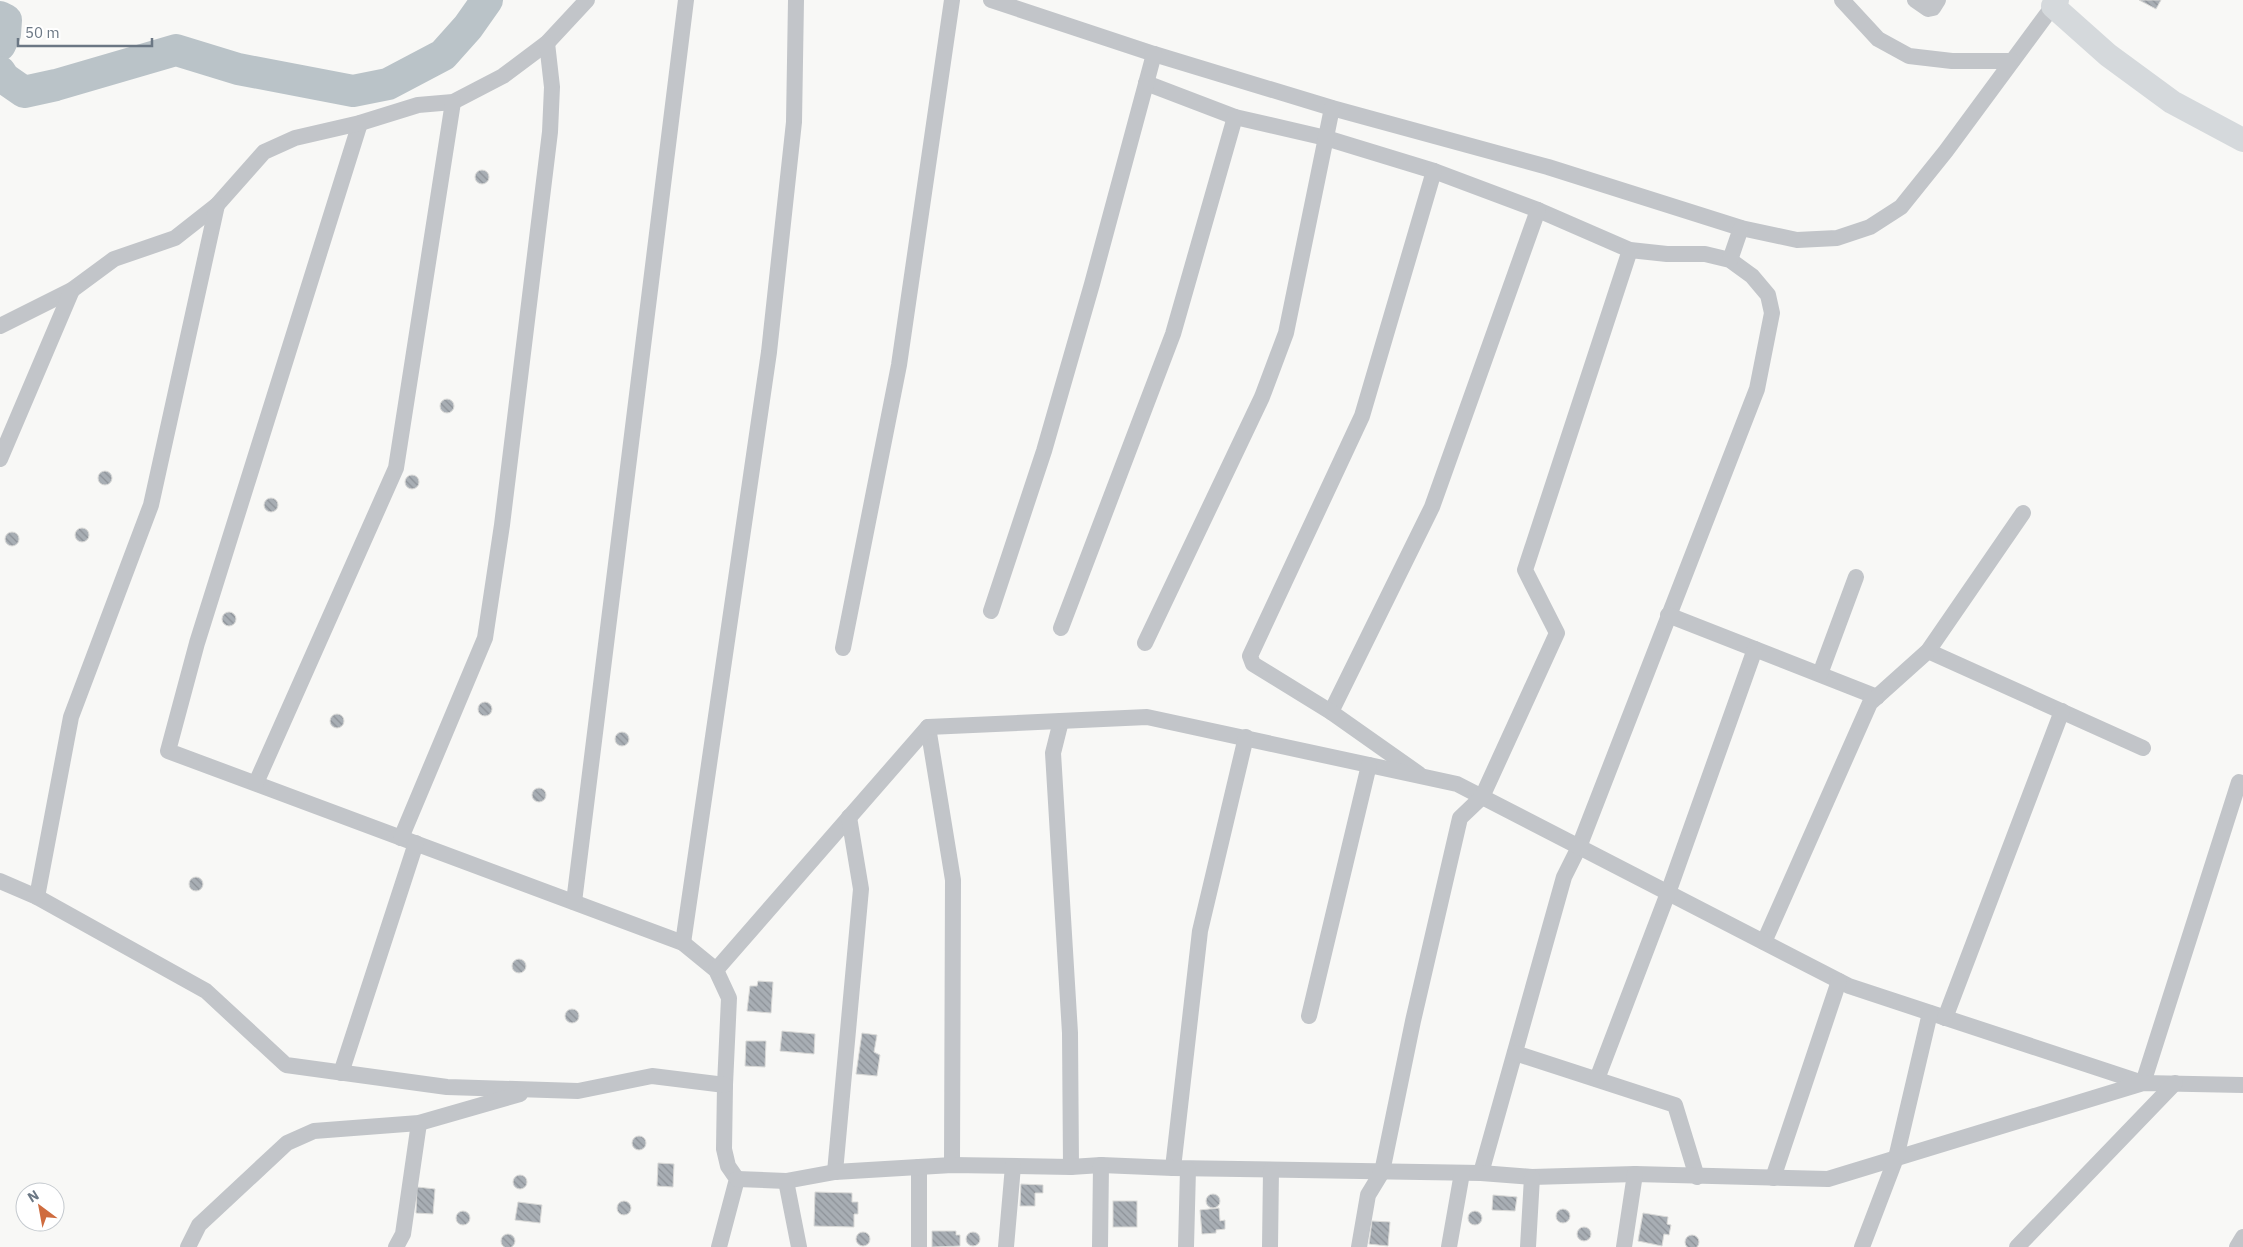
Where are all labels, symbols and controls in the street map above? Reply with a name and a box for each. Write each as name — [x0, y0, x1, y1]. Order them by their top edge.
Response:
scale bar — [18, 15, 151, 47]
text: 50 m — [25, 23, 60, 42]
north arrow — [15, 1182, 65, 1232]
text: N — [24, 1186, 42, 1206]

